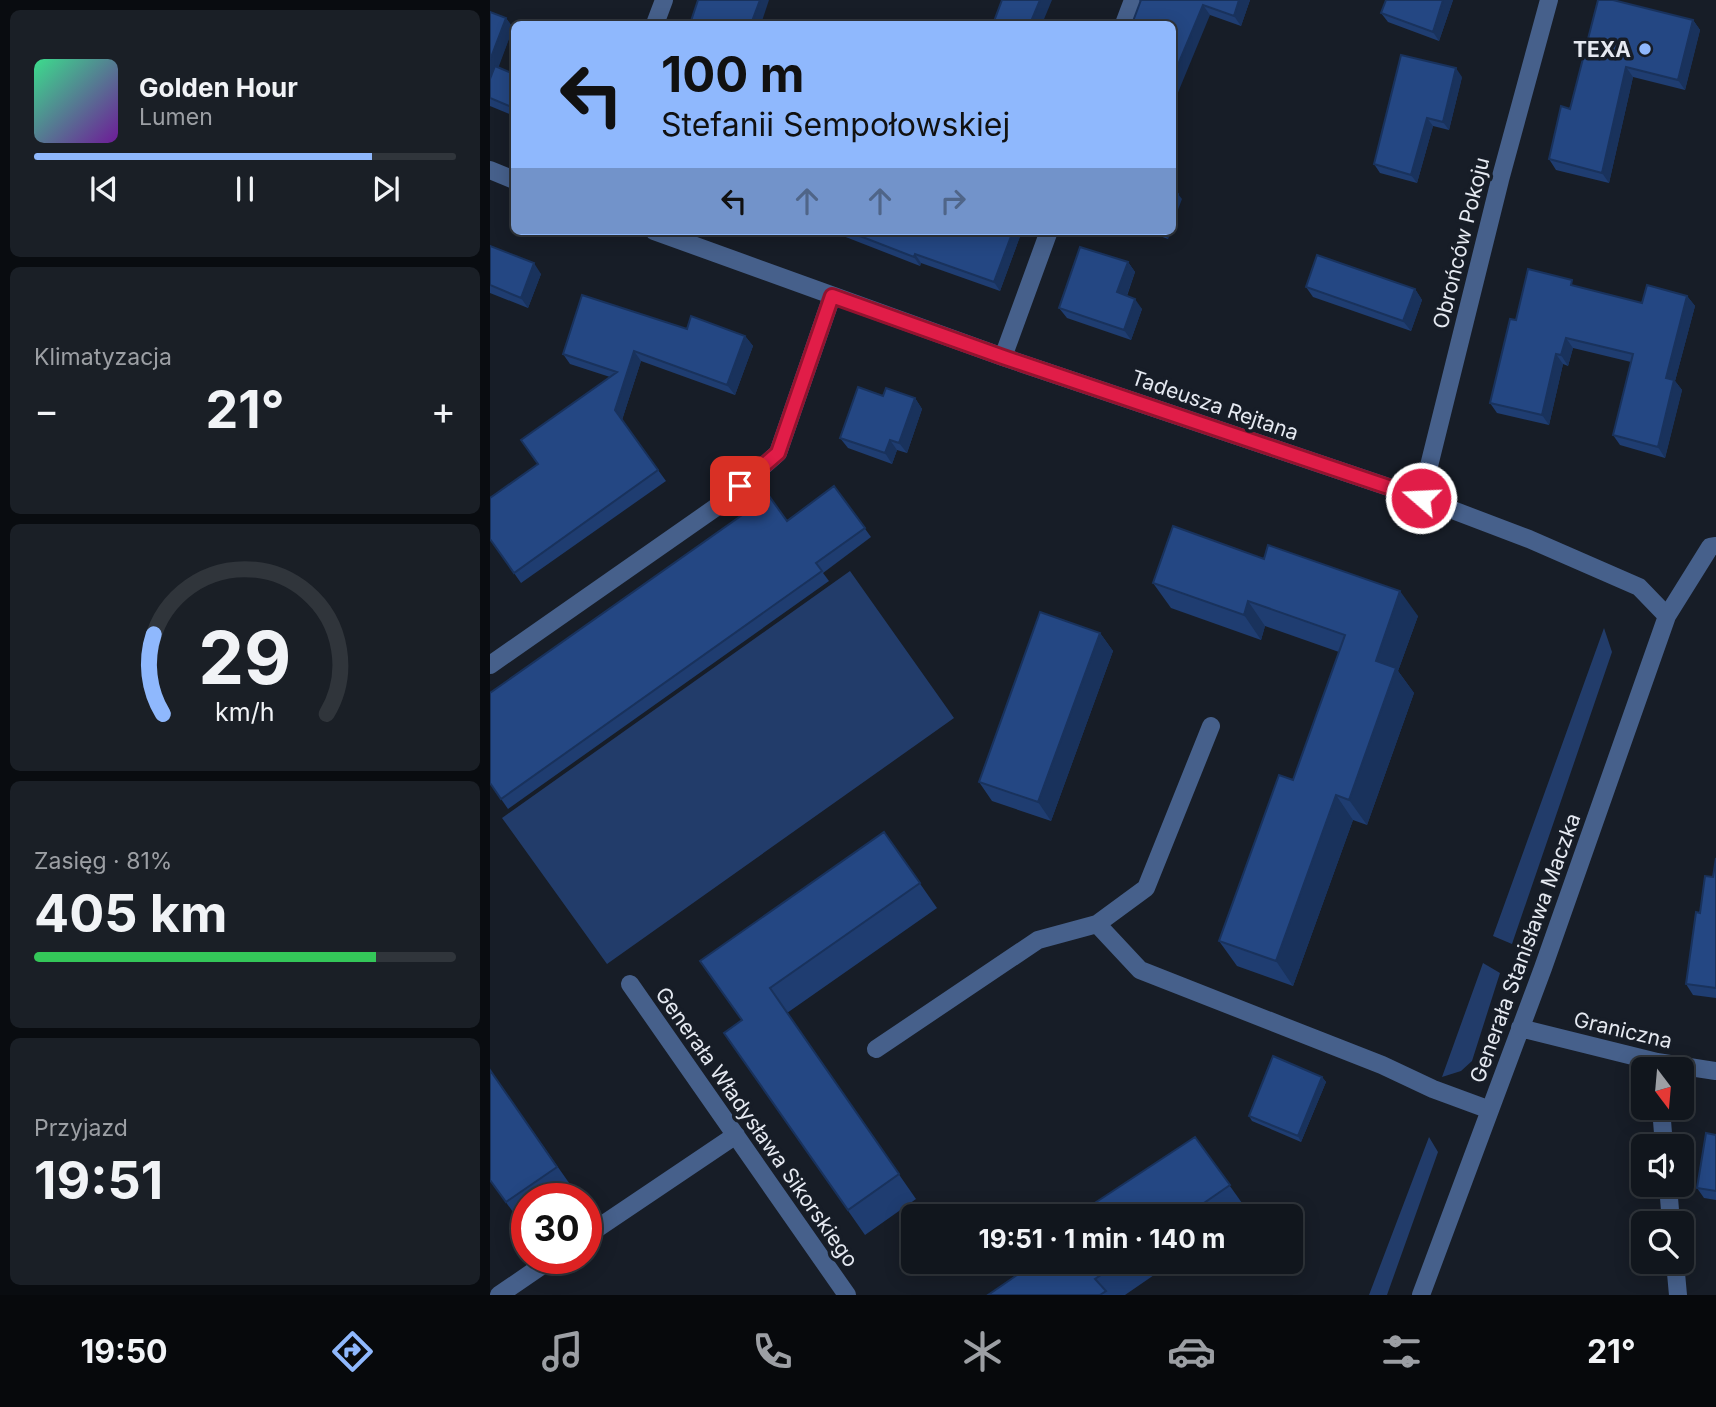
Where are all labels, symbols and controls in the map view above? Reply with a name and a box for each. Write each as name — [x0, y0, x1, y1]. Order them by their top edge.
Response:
place label: TEXA — [1573, 37, 1631, 62]
marker: TEXA — [1637, 41, 1653, 57]
text: 100 m — [661, 45, 805, 104]
icon: left — [546, 49, 637, 140]
text: Golden Hour — [139, 72, 298, 103]
text: Lumen — [139, 103, 213, 131]
text: Stefanii Sempołowskiej — [661, 105, 1010, 144]
street label: Obrońców Pokoju — [1428, 155, 1494, 331]
icon: previous — [85, 170, 123, 208]
icon: pause — [226, 170, 264, 208]
icon: next — [367, 170, 405, 208]
icon: left — [715, 182, 753, 220]
icon: ahead — [788, 182, 826, 220]
icon: ahead — [861, 182, 899, 220]
icon: right — [934, 182, 972, 220]
text: Klimatyzacja — [34, 343, 172, 371]
street label: Tadeusza Rejtana — [1128, 365, 1302, 445]
text: 21° — [205, 378, 285, 441]
text: − — [34, 387, 59, 433]
text: + — [431, 387, 456, 433]
pin — [710, 456, 770, 516]
position arrow — [1384, 461, 1458, 535]
icon: arrive — [721, 467, 759, 505]
text: 29 — [198, 613, 292, 702]
text: km/h — [215, 696, 275, 726]
street label: Generała Stanisława Maczka — [1465, 810, 1585, 1086]
text: Zasięg · 81% — [34, 847, 172, 875]
text: 405 km — [34, 882, 227, 945]
street label: Generała Władysława Sikorskiego — [650, 982, 864, 1272]
street label: Graniczna — [1571, 1007, 1675, 1053]
north arrow — [1631, 1057, 1694, 1120]
map controls — [1631, 1057, 1694, 1274]
text: Przyjazd — [34, 1114, 128, 1142]
button: sound — [1631, 1134, 1694, 1197]
text: 19:51 — [34, 1149, 163, 1212]
speed limit sign: 30 — [511, 1183, 602, 1274]
button: search — [1631, 1211, 1694, 1274]
text: 19:51 · 1 min · 140 m — [978, 1223, 1226, 1254]
icon: directions — [328, 1327, 377, 1376]
icon: music — [538, 1327, 587, 1376]
icon: phone — [748, 1327, 797, 1376]
icon: climate — [958, 1327, 1007, 1376]
icon: car — [1167, 1327, 1216, 1376]
icon: filters — [1377, 1327, 1426, 1376]
text: 19:50 — [80, 1332, 168, 1371]
text: 21° — [1587, 1332, 1636, 1371]

